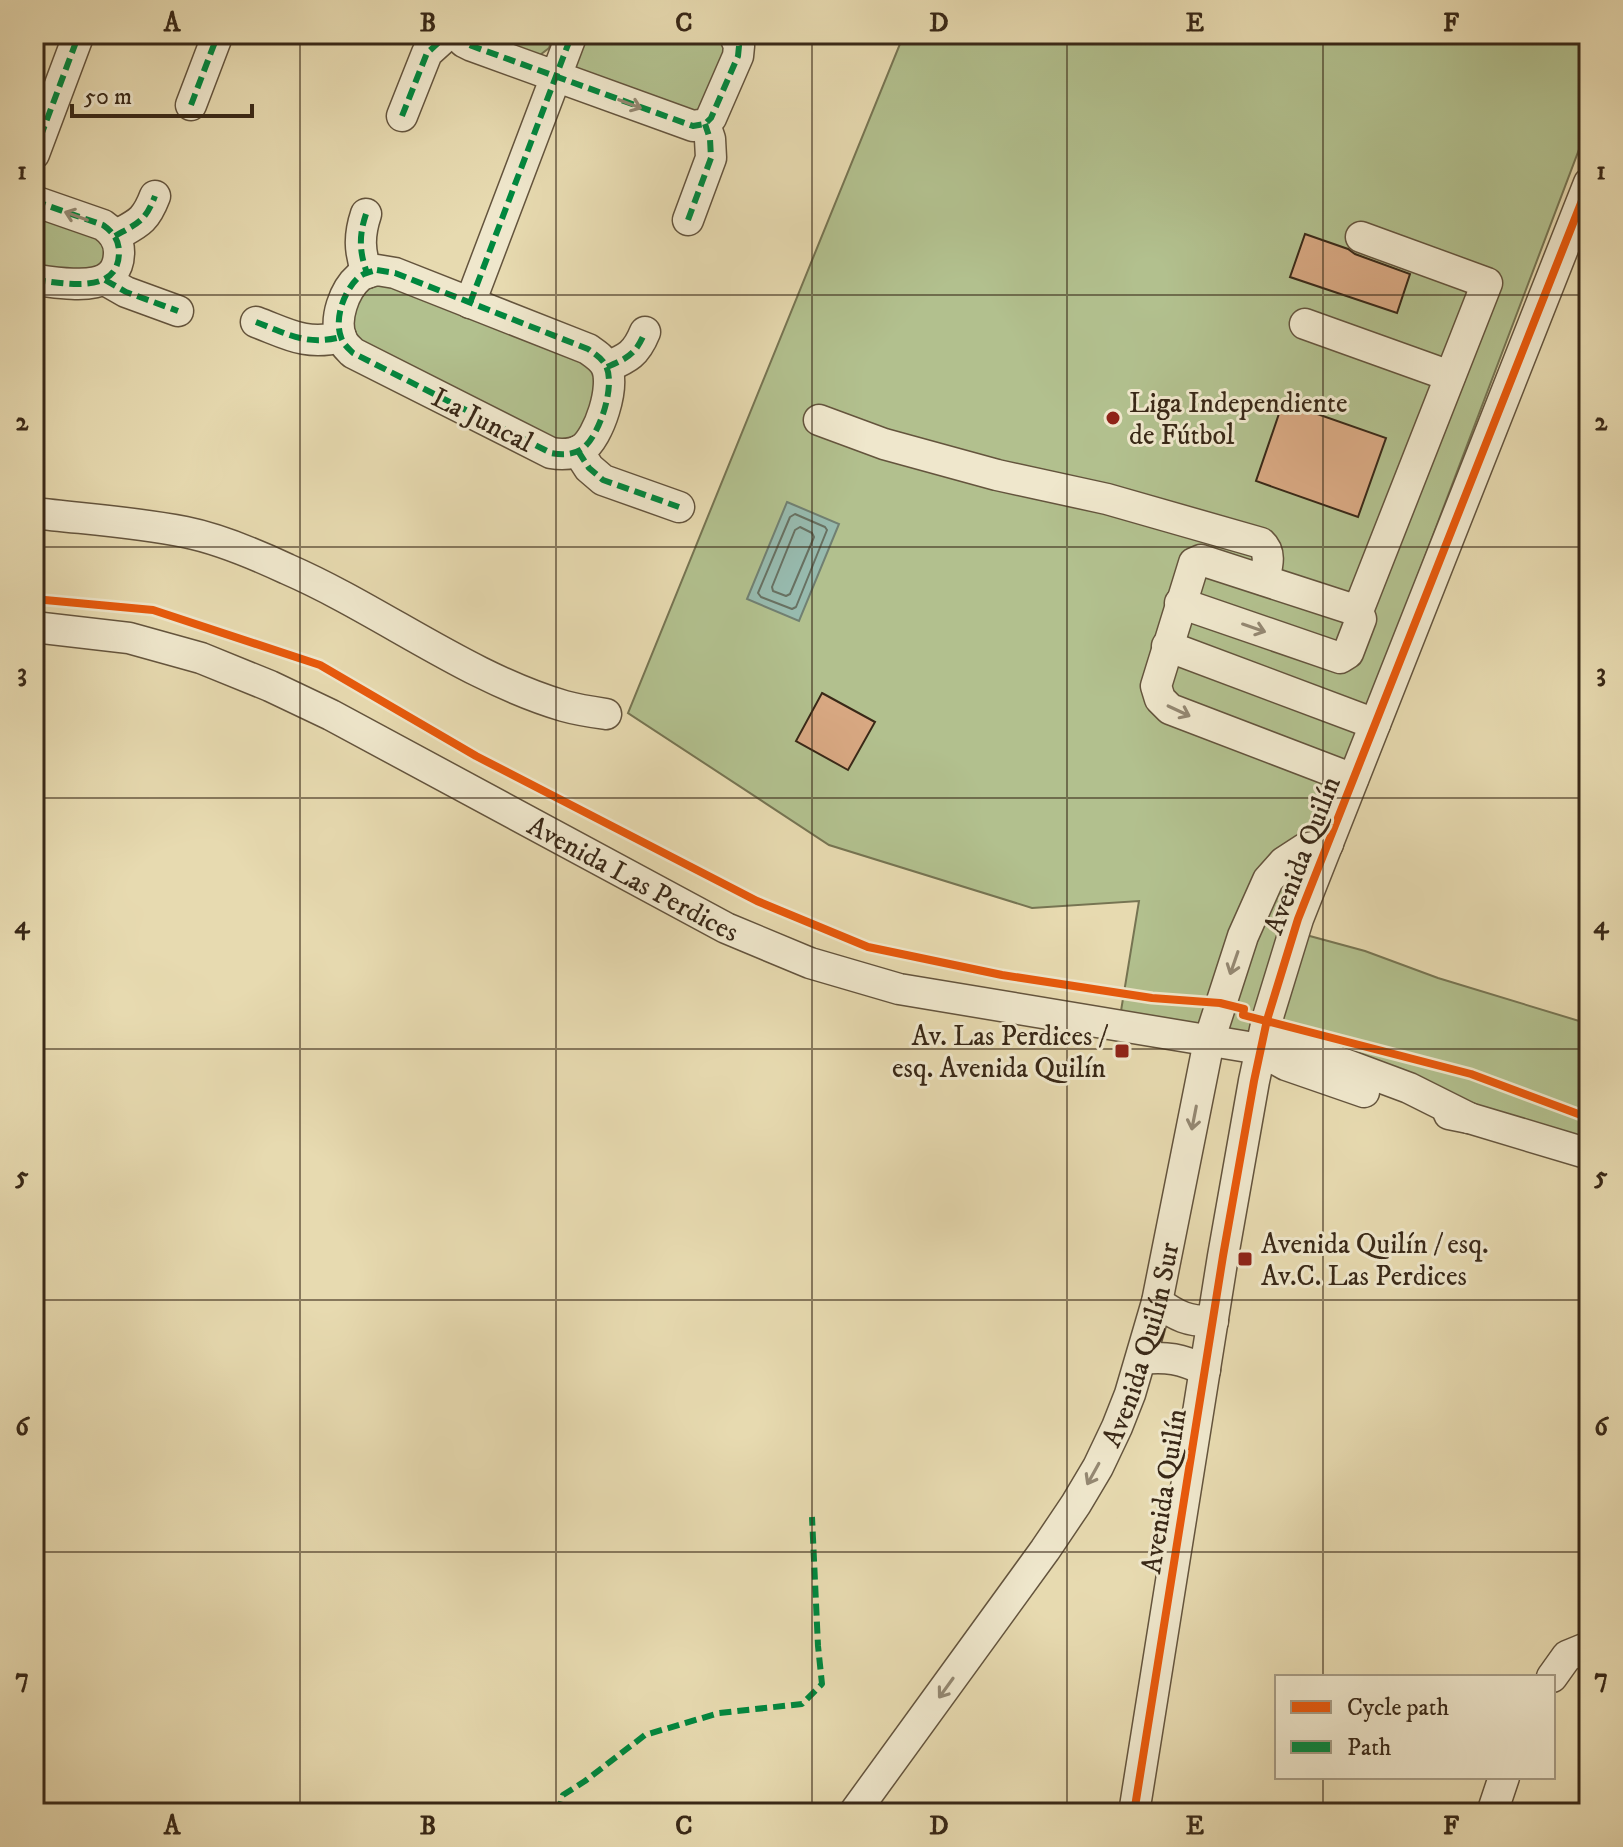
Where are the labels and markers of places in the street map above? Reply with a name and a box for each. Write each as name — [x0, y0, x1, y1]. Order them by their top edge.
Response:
place label: Liga Independiente de Fútbol — [1129, 386, 1348, 453]
marker: Liga Independiente de Fútbol — [1104, 409, 1122, 427]
place label: Av. Las Perdices / esq. Avenida Quilín — [892, 1019, 1108, 1086]
marker: Av. Las Perdices / esq. Avenida Quilín — [1113, 1042, 1131, 1060]
place label: Avenida Quilín / esq. Av.C. Las Perdices — [1261, 1227, 1489, 1294]
marker: Avenida Quilín / esq. Av.C. Las Perdices — [1236, 1250, 1254, 1268]

